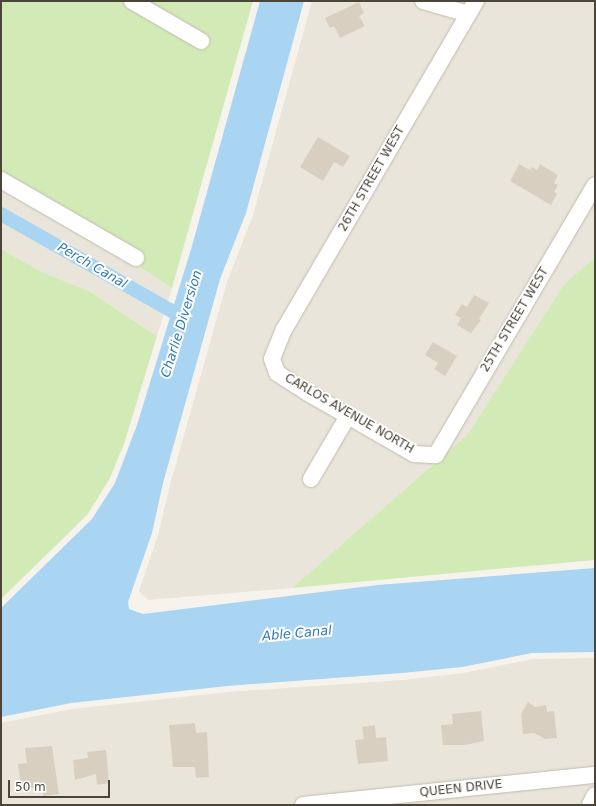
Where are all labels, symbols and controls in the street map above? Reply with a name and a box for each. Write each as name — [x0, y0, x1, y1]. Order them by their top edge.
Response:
street label: 26TH STREET WEST — [336, 124, 408, 234]
water label: Perch Canal — [55, 240, 129, 292]
street label: 25TH STREET WEST — [478, 265, 552, 375]
water label: Charlie Diversion — [158, 269, 206, 379]
street label: CARLOS AVENUE NORTH — [282, 371, 416, 457]
water label: Able Canal — [262, 623, 332, 645]
scale bar — [10, 772, 112, 798]
street label: QUEEN DRIVE — [419, 777, 503, 801]
text: 50 m — [15, 780, 46, 794]

